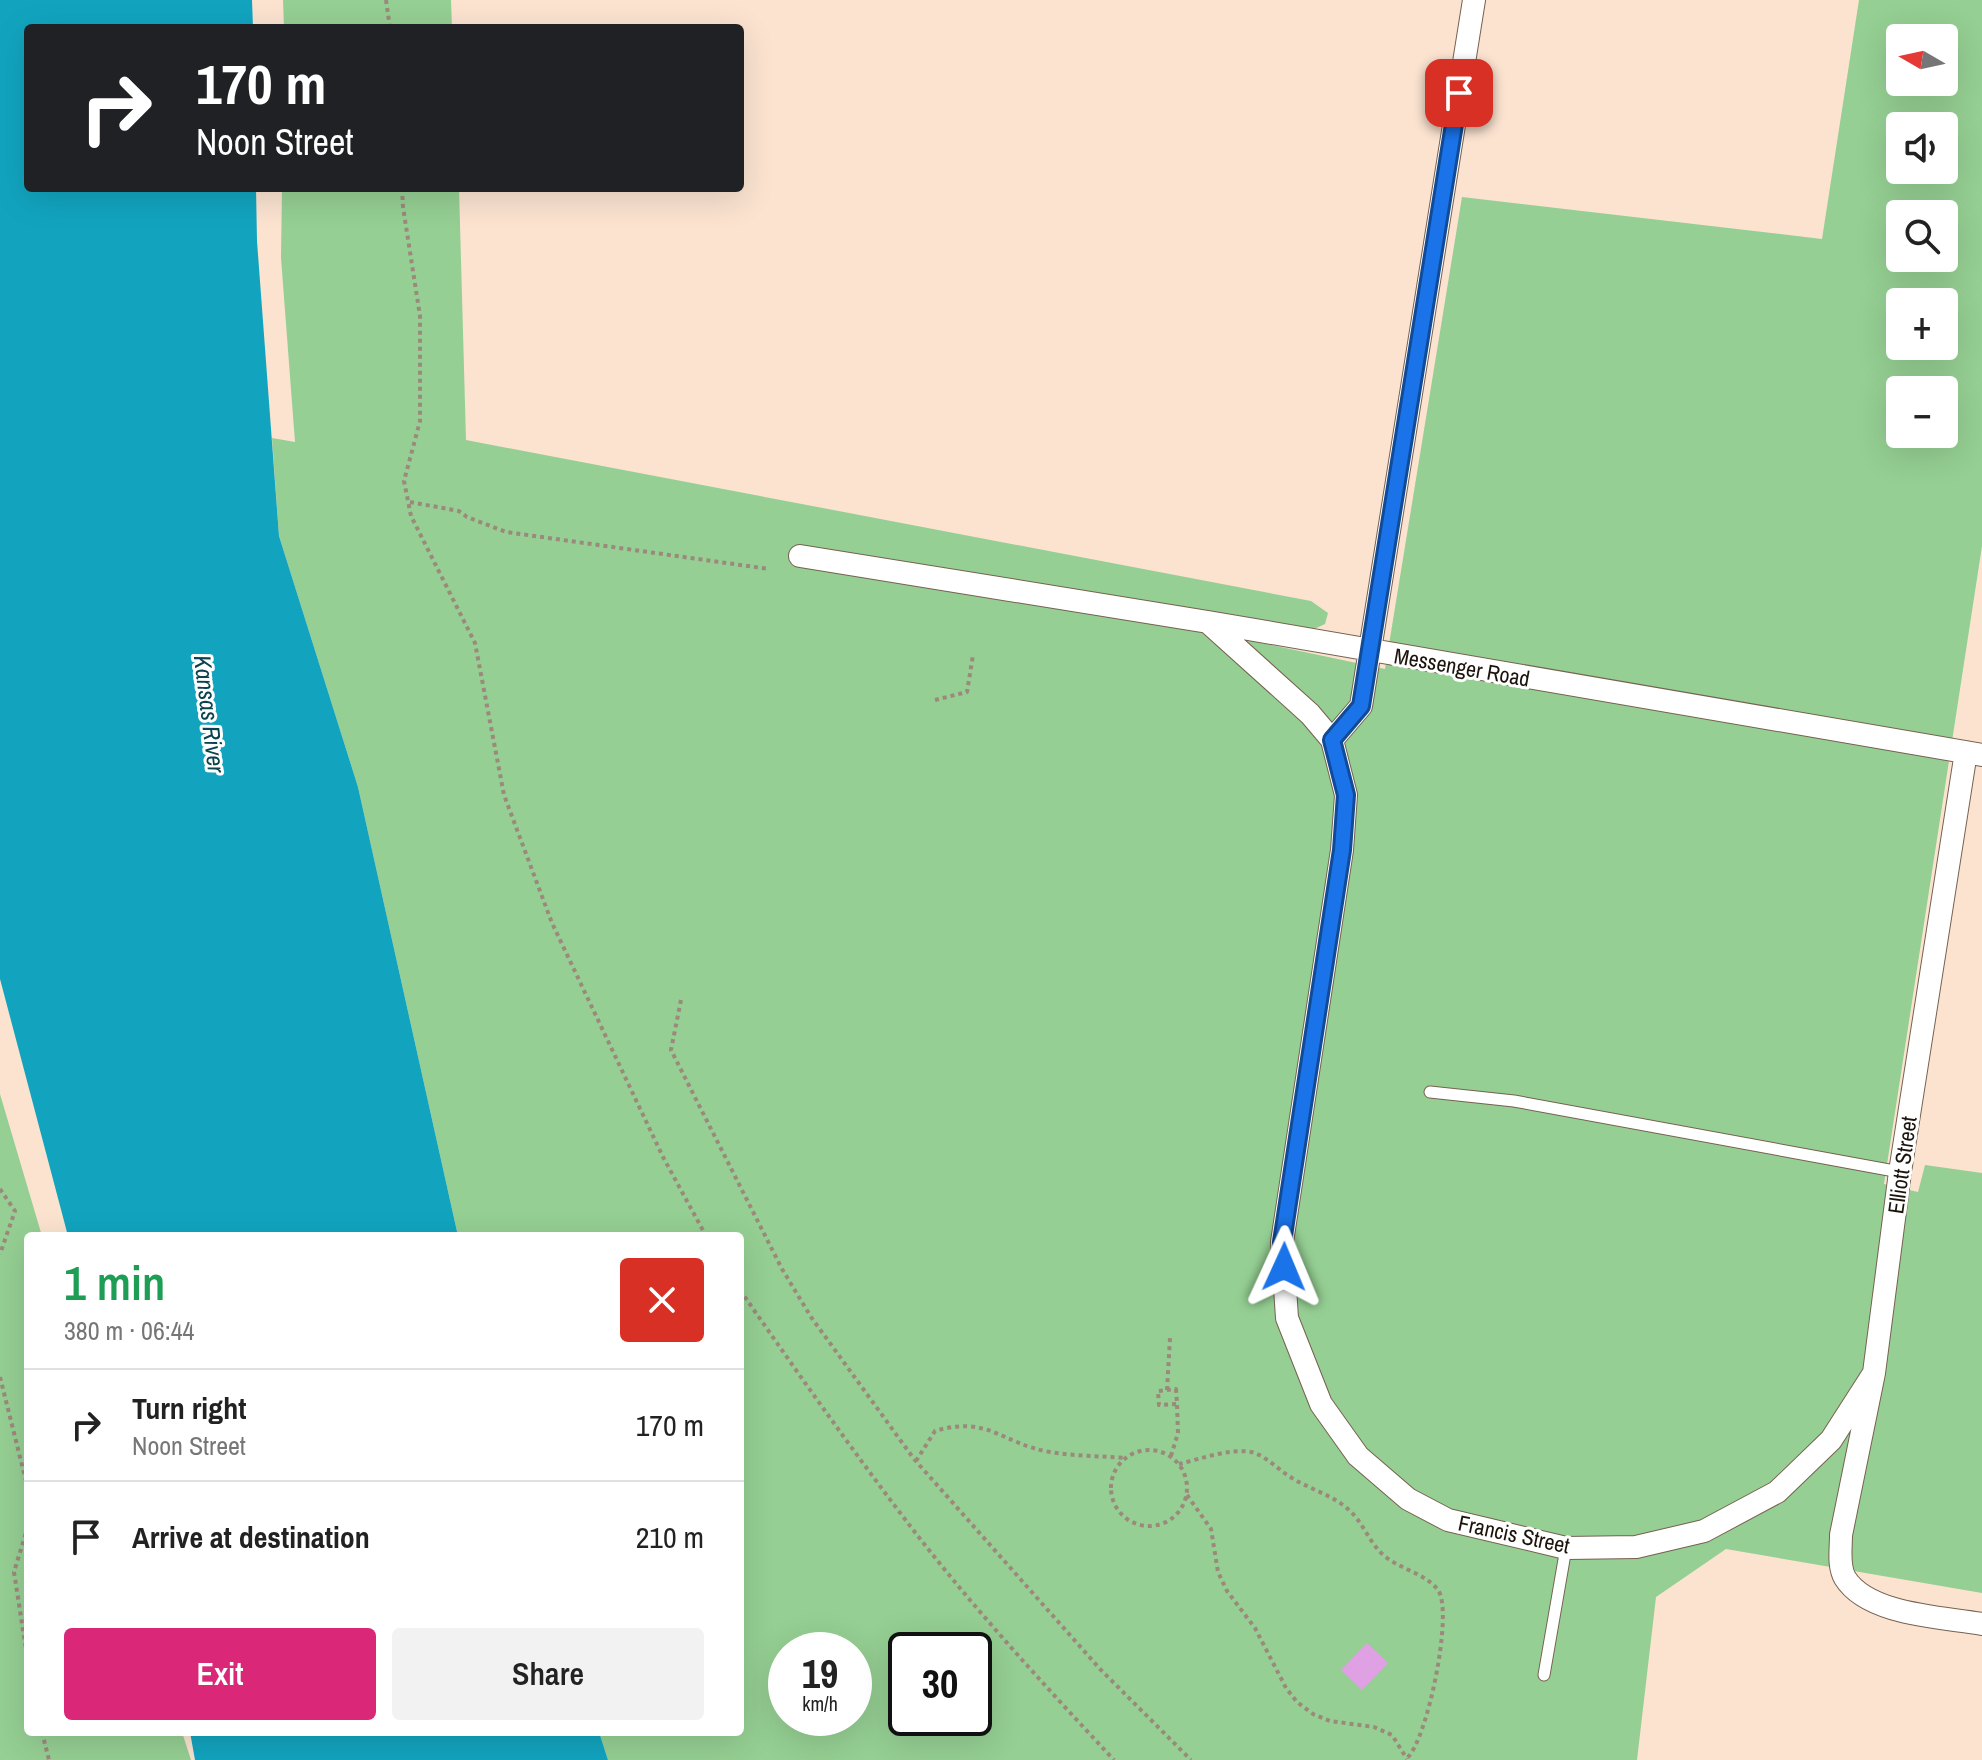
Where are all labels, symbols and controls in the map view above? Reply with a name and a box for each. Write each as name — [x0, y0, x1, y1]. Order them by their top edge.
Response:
north arrow — [1886, 24, 1958, 96]
map controls — [1886, 24, 1958, 448]
text: 170 m — [196, 46, 326, 121]
icon: right — [64, 56, 168, 160]
pin — [1425, 59, 1493, 127]
icon: arrive — [1437, 71, 1481, 115]
button: sound — [1886, 112, 1958, 184]
text: Noon Street — [196, 118, 354, 166]
button: search — [1886, 200, 1958, 272]
button: + — [1886, 288, 1958, 360]
button: − — [1886, 376, 1958, 448]
street label: Messenger Road — [1392, 640, 1532, 694]
water label: Kansas River — [187, 653, 233, 776]
street label: Elliott Street — [1880, 1114, 1924, 1216]
position arrow — [1242, 1225, 1326, 1309]
text: 1 min — [64, 1250, 165, 1315]
button: close — [620, 1258, 704, 1342]
text: 380 m · 06:44 — [64, 1313, 194, 1348]
text: Turn right — [132, 1388, 246, 1428]
icon: right — [64, 1403, 108, 1447]
text: 170 m — [636, 1405, 704, 1445]
text: Noon Street — [132, 1428, 246, 1463]
street label: Francis Street — [1455, 1508, 1573, 1560]
icon: arrive — [64, 1515, 108, 1559]
text: Arrive at destination — [132, 1517, 370, 1557]
text: 210 m — [636, 1517, 704, 1557]
button: Exit — [64, 1628, 376, 1720]
button: Share — [392, 1628, 704, 1720]
speed limit sign: 30 — [888, 1632, 992, 1736]
text: 19 — [802, 1647, 838, 1700]
text: km/h — [802, 1690, 838, 1717]

